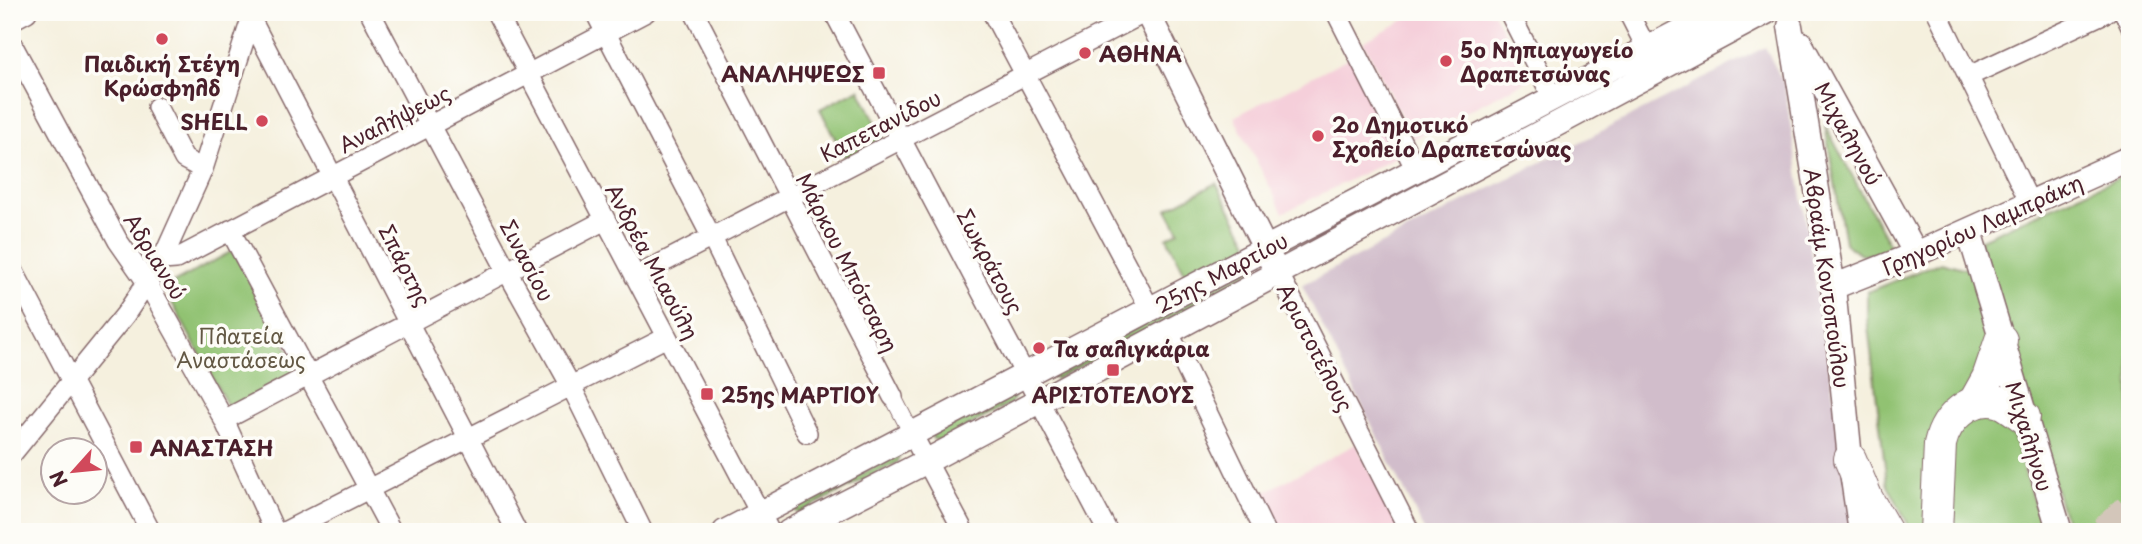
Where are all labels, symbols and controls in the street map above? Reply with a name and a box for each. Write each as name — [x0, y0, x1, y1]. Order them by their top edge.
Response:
marker: Παιδική Στέγη Κρώσφηλδ — [154, 31, 170, 47]
place label: 5ο Νηπιαγωγείο Δραπετσώνας — [1460, 33, 1633, 89]
place label: ΑΘΗΝΑ — [1099, 37, 1182, 69]
marker: ΑΘΗΝΑ — [1077, 45, 1093, 61]
place label: Παιδική Στέγη Κρώσφηλδ — [84, 47, 240, 103]
marker: 5ο Νηπιαγωγείο Δραπετσώνας — [1438, 53, 1454, 69]
place label: ΑΝΑΛΗΨΕΩΣ — [721, 57, 865, 89]
marker: ΑΝΑΛΗΨΕΩΣ — [871, 65, 887, 81]
street label: Μιχαληνού — [1807, 75, 1891, 191]
street label: Αναλήψεως — [333, 76, 455, 160]
street label: Καπετανίδου — [814, 81, 946, 169]
place label: SHELL — [180, 105, 248, 137]
place label: 2ο Δημοτικό Σχολείο Δραπετσώνας — [1332, 108, 1571, 164]
marker: SHELL — [254, 113, 270, 129]
marker: 2ο Δημοτικό Σχολείο Δραπετσώνας — [1310, 128, 1326, 144]
street label: Γρηγορίου Λαμπράκη — [1876, 165, 2088, 283]
street label: Αβραάμ Κοντοπούλου — [1797, 166, 1859, 390]
street label: Μάρκου Μπότσαρη — [789, 167, 907, 357]
street label: Ανδρέα Μιαούλη — [598, 177, 708, 345]
street label: Σωκράτους — [950, 203, 1032, 319]
street label: Αδριανού — [117, 207, 195, 305]
street label: Σινασίου — [493, 213, 563, 307]
street label: Σπάρτης — [372, 218, 440, 312]
street label: 25ης Μαρτίου — [1149, 223, 1293, 321]
street label: Αριστοτέλους — [1270, 277, 1362, 417]
park label: Πλατεία Αναστάσεως — [176, 319, 306, 375]
place label: Τα σαλιγκάρια — [1053, 332, 1210, 364]
marker: Τα σαλιγκάρια — [1031, 340, 1047, 356]
marker: ΑΡΙΣΤΟΤΕΛΟΥΣ — [1105, 362, 1121, 378]
street label: Μιχαλήνου — [1998, 377, 2062, 495]
place label: 25ης ΜΑΡΤΙΟΥ — [721, 378, 879, 410]
place label: ΑΡΙΣΤΟΤΕΛΟΥΣ — [1032, 378, 1194, 410]
marker: 25ης ΜΑΡΤΙΟΥ — [699, 386, 715, 402]
place label: ΑΝΑΣΤΑΣΗ — [150, 431, 274, 463]
north arrow — [38, 435, 108, 505]
marker: ΑΝΑΣΤΑΣΗ — [128, 439, 144, 455]
text: N — [42, 466, 74, 492]

